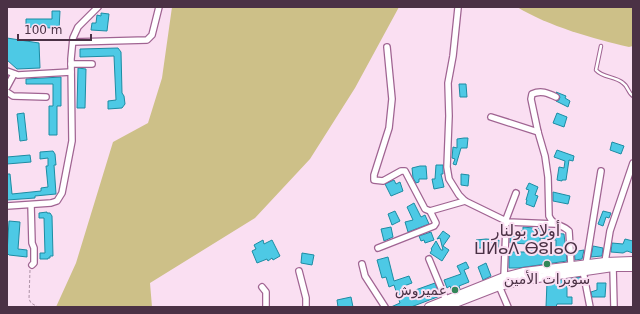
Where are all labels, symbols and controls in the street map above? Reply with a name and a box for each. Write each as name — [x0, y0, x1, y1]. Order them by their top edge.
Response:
scale bar — [18, 16, 91, 42]
text: 100 m — [24, 23, 62, 37]
district label: أولاد بولنار ⵡⵍⴰⴷ ⴱⵓⵏⴰⵔ — [474, 220, 578, 258]
marker: سوبرات الأمين — [542, 259, 552, 269]
place label: سوبرات الأمين — [504, 270, 590, 288]
place label: عميروش — [395, 282, 447, 299]
marker: عميروش — [450, 285, 460, 295]

